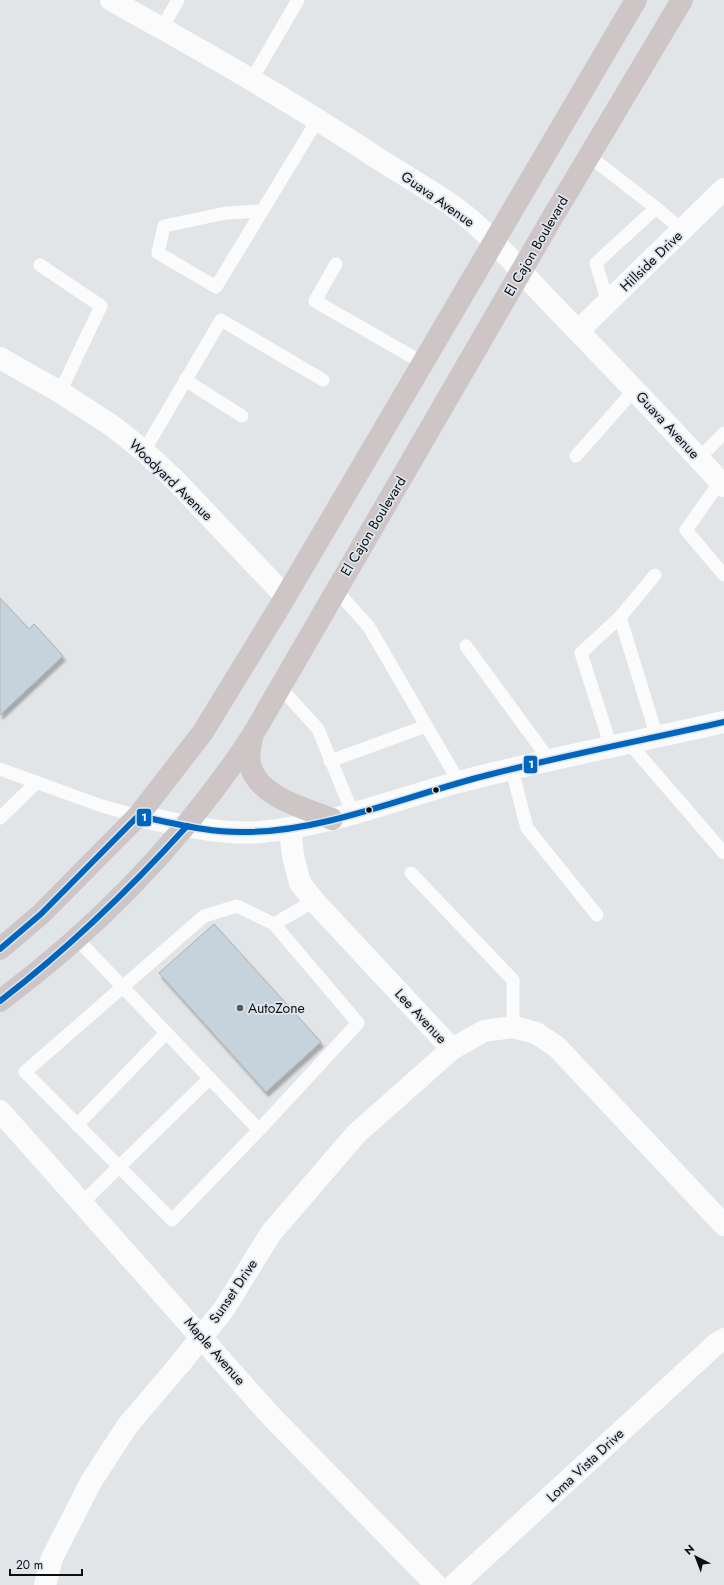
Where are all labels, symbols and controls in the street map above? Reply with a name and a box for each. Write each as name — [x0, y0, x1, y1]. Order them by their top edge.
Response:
street label: Guava Avenue — [397, 166, 479, 232]
street label: El Cajon Boulevard — [499, 192, 573, 300]
street label: Hillside Drive — [615, 226, 687, 296]
street label: Guava Avenue — [632, 387, 704, 463]
street label: Woodyard Avenue — [125, 435, 217, 525]
street label: El Cajon Boulevard — [335, 472, 411, 580]
line badge: 1 — [523, 755, 538, 774]
text: 1 — [528, 756, 534, 772]
unlabelled marker — [431, 785, 441, 795]
unlabelled marker — [364, 805, 374, 815]
line badge: 1 — [136, 808, 152, 827]
text: 1 — [141, 809, 147, 825]
street label: Lee Avenue — [390, 984, 452, 1048]
place label: AutoZone — [248, 998, 305, 1018]
marker: AutoZone — [235, 1003, 245, 1013]
street label: Sunset Drive — [204, 1255, 262, 1327]
street label: Maple Avenue — [180, 1313, 250, 1389]
street label: Loma Vista Drive — [542, 1424, 628, 1506]
north arrow — [676, 1537, 716, 1577]
text: N — [681, 1541, 698, 1558]
scale bar — [10, 1551, 82, 1577]
text: 20 m — [16, 1556, 43, 1574]

